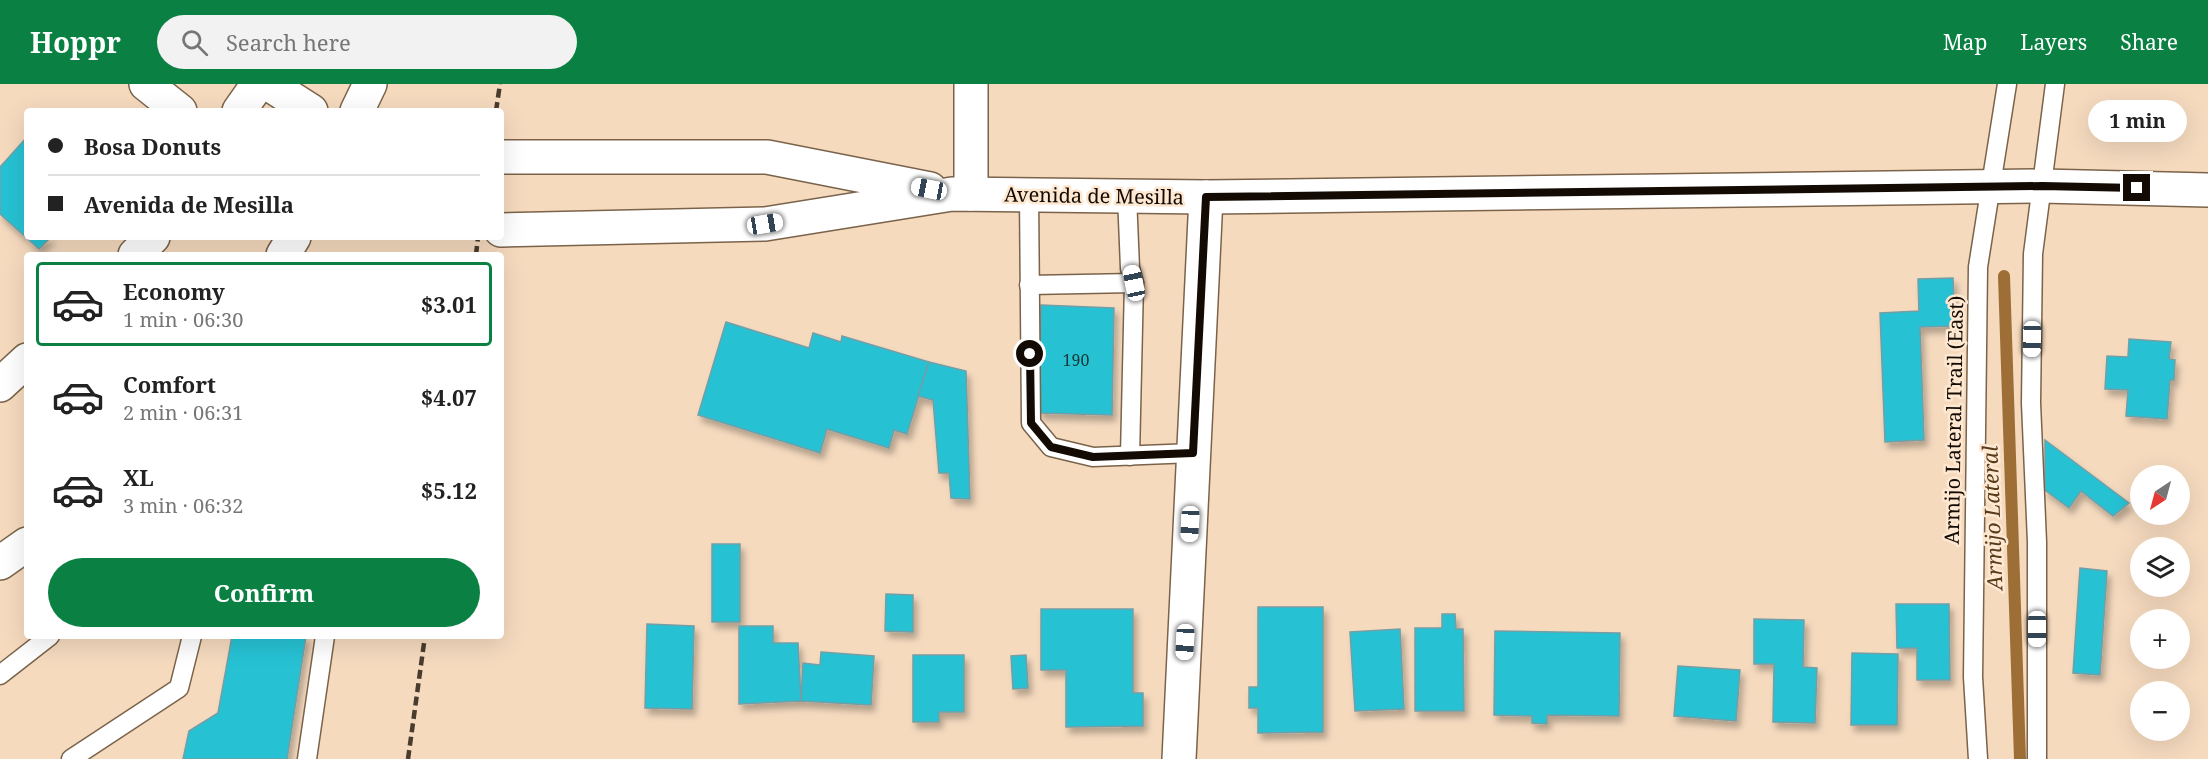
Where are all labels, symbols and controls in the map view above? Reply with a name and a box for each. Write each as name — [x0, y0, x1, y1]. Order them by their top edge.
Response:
search box — [157, 15, 577, 69]
text: Hoppr — [30, 23, 121, 61]
icon: search — [178, 26, 211, 59]
text: Search here — [226, 27, 351, 57]
text: Map — [1943, 28, 1987, 56]
text: Layers — [2020, 28, 2087, 56]
text: Share — [2120, 28, 2178, 56]
callout: 1 min — [2088, 101, 2186, 143]
text: 1 min — [2109, 107, 2166, 134]
text: Bosa Donuts — [84, 131, 221, 161]
route end — [2123, 174, 2150, 201]
car — [910, 177, 948, 201]
street label: Avenida de Mesilla — [1004, 180, 1184, 211]
text: Avenida de Mesilla — [84, 189, 294, 219]
car — [746, 212, 784, 236]
car — [1121, 264, 1147, 302]
text: Economy — [123, 276, 225, 306]
icon: car — [51, 277, 105, 331]
text: $3.01 — [421, 289, 477, 319]
street label: Armijo Lateral Trail (East) — [1938, 295, 1969, 545]
text: 1 min · 06:30 — [123, 306, 243, 333]
car — [2023, 321, 2041, 357]
route start — [1016, 340, 1043, 367]
house number: 190 — [1063, 349, 1089, 371]
text: Comfort — [123, 369, 216, 399]
icon: car — [51, 370, 105, 424]
text: $4.07 — [421, 382, 477, 412]
text: 2 min · 06:31 — [123, 399, 243, 426]
water label: Armijo Lateral — [1975, 445, 2009, 593]
text: XL — [123, 462, 154, 492]
icon: car — [51, 463, 105, 517]
north arrow — [2130, 465, 2190, 525]
map controls — [2130, 465, 2190, 741]
text: $5.12 — [421, 475, 477, 505]
text: 3 min · 06:32 — [123, 492, 243, 519]
car — [1180, 506, 1200, 542]
button: layers — [2130, 537, 2190, 597]
button: Confirm — [48, 558, 480, 627]
button: + — [2130, 609, 2190, 669]
car — [2028, 611, 2046, 647]
car — [1175, 624, 1195, 660]
button: − — [2130, 681, 2190, 741]

